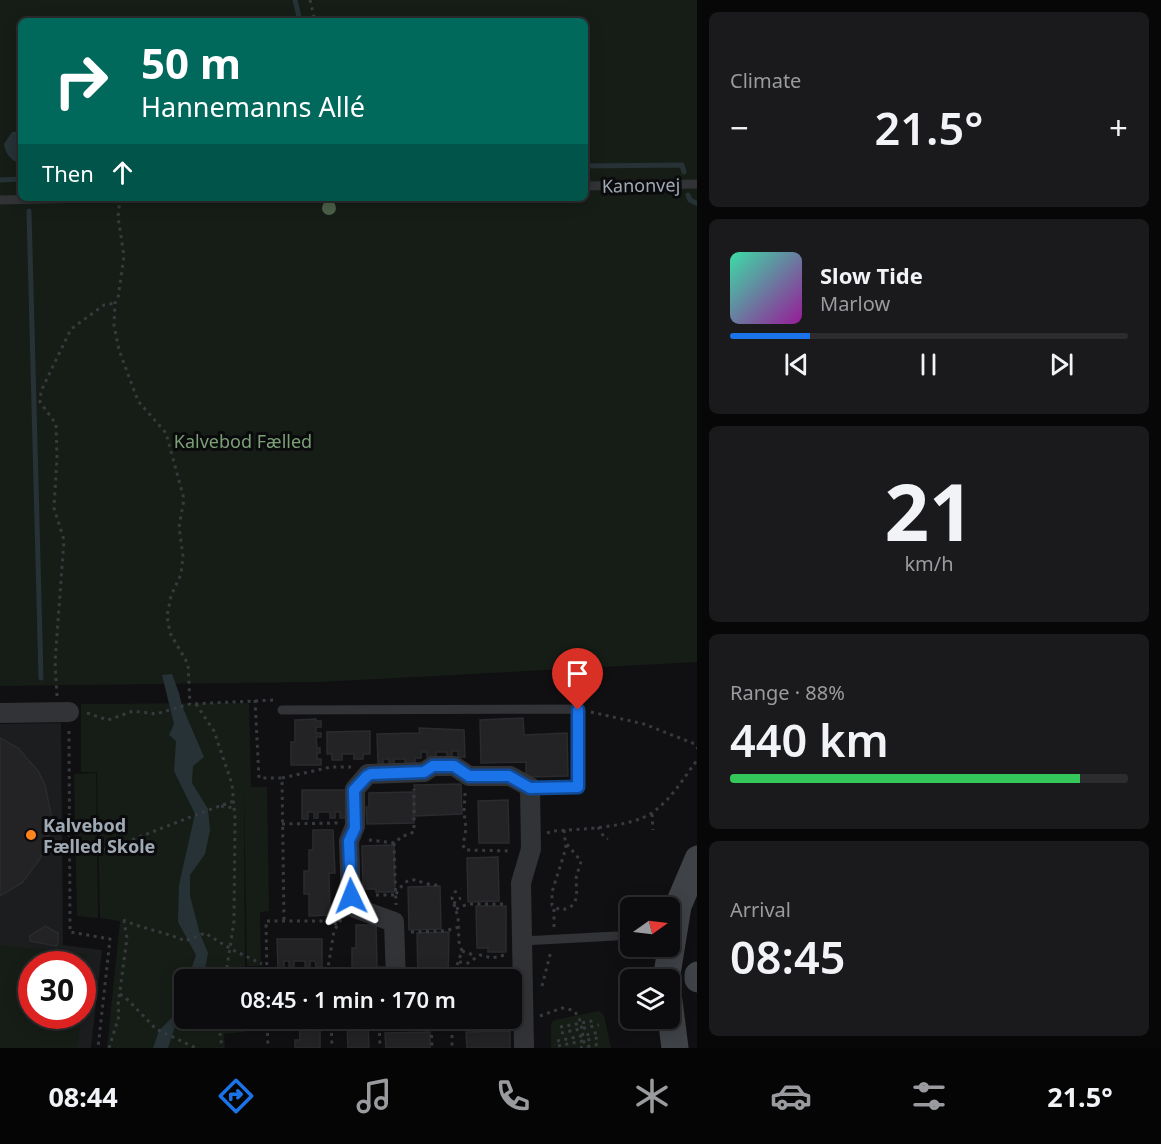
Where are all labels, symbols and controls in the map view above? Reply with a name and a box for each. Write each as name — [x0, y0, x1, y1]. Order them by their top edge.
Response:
text: 50 m — [141, 34, 241, 91]
icon: right — [42, 42, 120, 120]
text: Climate — [730, 67, 801, 94]
text: Hannemanns Allé — [141, 88, 365, 125]
text: 21.5° — [875, 97, 983, 158]
text: − — [730, 105, 749, 150]
text: + — [1109, 105, 1128, 150]
icon: ahead — [106, 156, 139, 189]
text: Then — [42, 158, 94, 188]
street label: Kanonvej — [602, 172, 680, 198]
text: Slow Tide — [820, 260, 923, 290]
text: Marlow — [820, 290, 890, 317]
icon: previous — [780, 348, 813, 381]
icon: pause — [912, 348, 945, 381]
icon: next — [1045, 348, 1078, 381]
park label: Kalvebod Fælled — [174, 429, 312, 453]
text: 21 — [884, 458, 974, 564]
text: km/h — [904, 550, 954, 577]
pin — [552, 648, 603, 710]
icon: arrive — [561, 657, 594, 690]
text: Range · 88% — [730, 679, 845, 706]
text: 440 km — [730, 709, 889, 770]
place label: Kalvebod Fælled Skole — [43, 813, 155, 858]
marker: Kalvebod Fælled Skole — [24, 828, 38, 842]
position arrow — [319, 864, 383, 928]
text: Arrival — [730, 896, 791, 923]
north arrow — [620, 897, 680, 957]
map controls — [620, 897, 680, 1029]
text: 08:45 — [730, 926, 845, 987]
speed limit sign: 30 — [18, 951, 96, 1029]
button: layers — [620, 969, 680, 1029]
text: 08:45 · 1 min · 170 m — [240, 984, 456, 1014]
icon: directions — [215, 1075, 257, 1117]
icon: music — [353, 1075, 395, 1117]
icon: phone — [492, 1075, 534, 1117]
icon: climate — [631, 1075, 673, 1117]
icon: car — [770, 1075, 812, 1117]
icon: filters — [908, 1075, 950, 1117]
text: 08:44 — [48, 1078, 118, 1115]
text: 21.5° — [1047, 1078, 1113, 1115]

